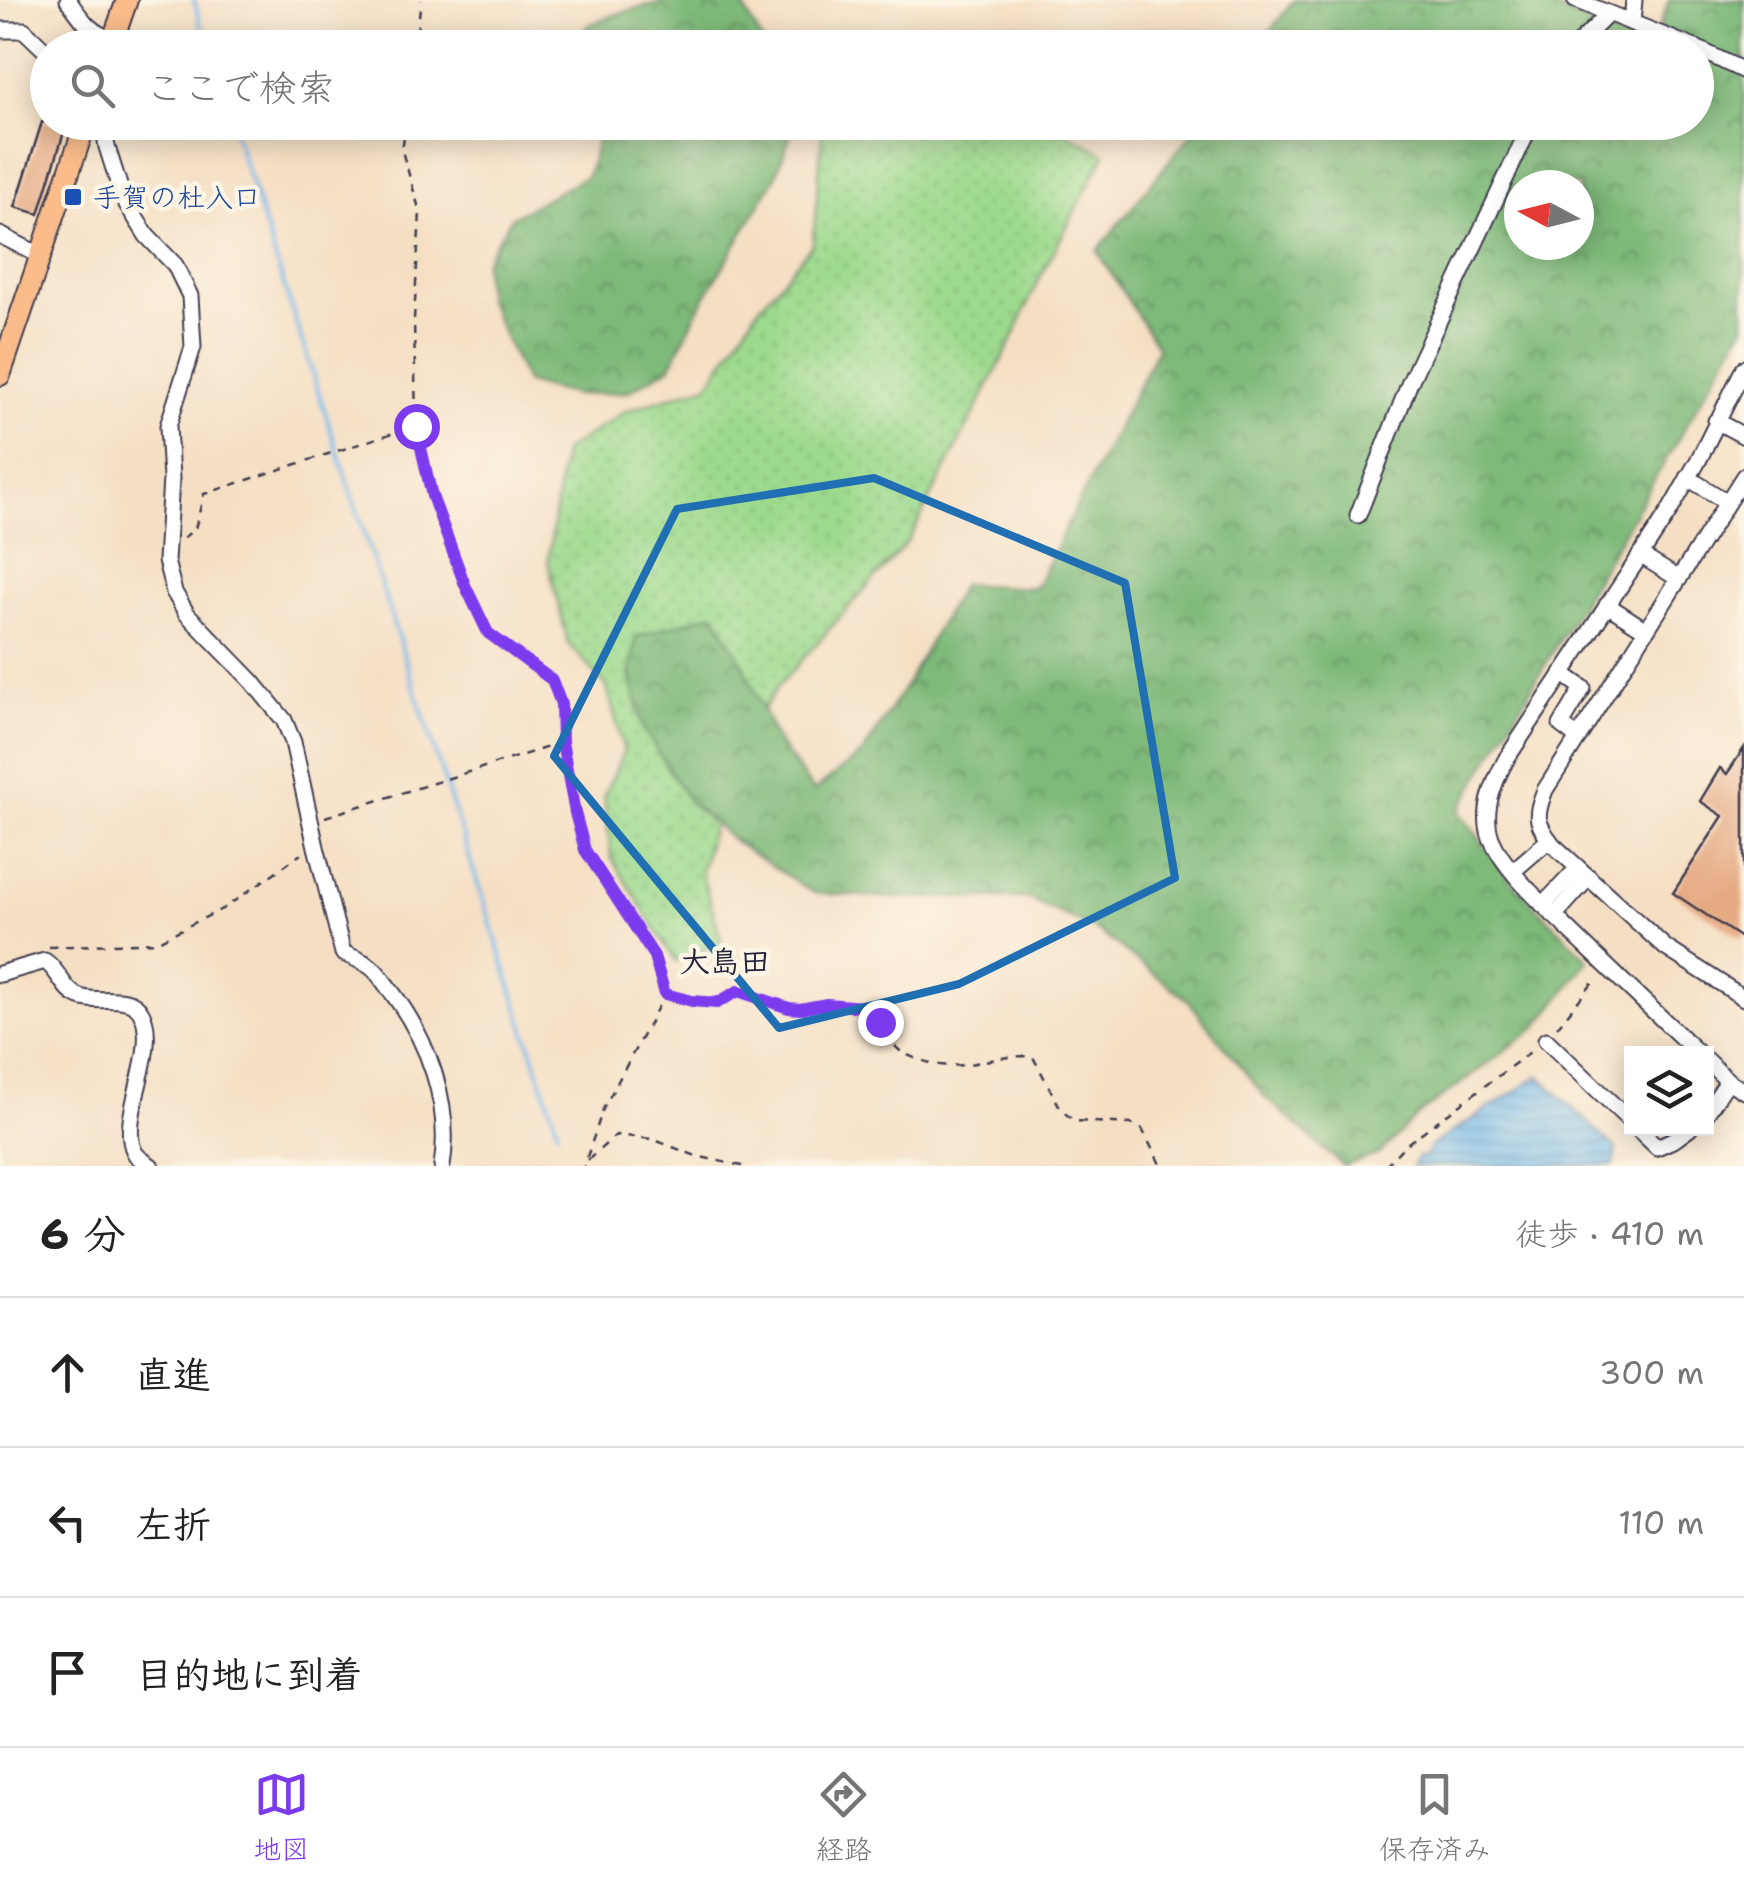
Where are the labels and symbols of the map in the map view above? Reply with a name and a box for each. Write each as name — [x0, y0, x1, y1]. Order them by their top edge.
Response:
north arrow — [1504, 170, 1594, 260]
place label: 手賀の杜入口 — [93, 178, 261, 216]
marker: 手賀の杜入口 — [62, 186, 84, 208]
route start — [394, 404, 440, 450]
district label: 大島田 — [680, 941, 770, 982]
route end — [858, 1000, 904, 1046]

